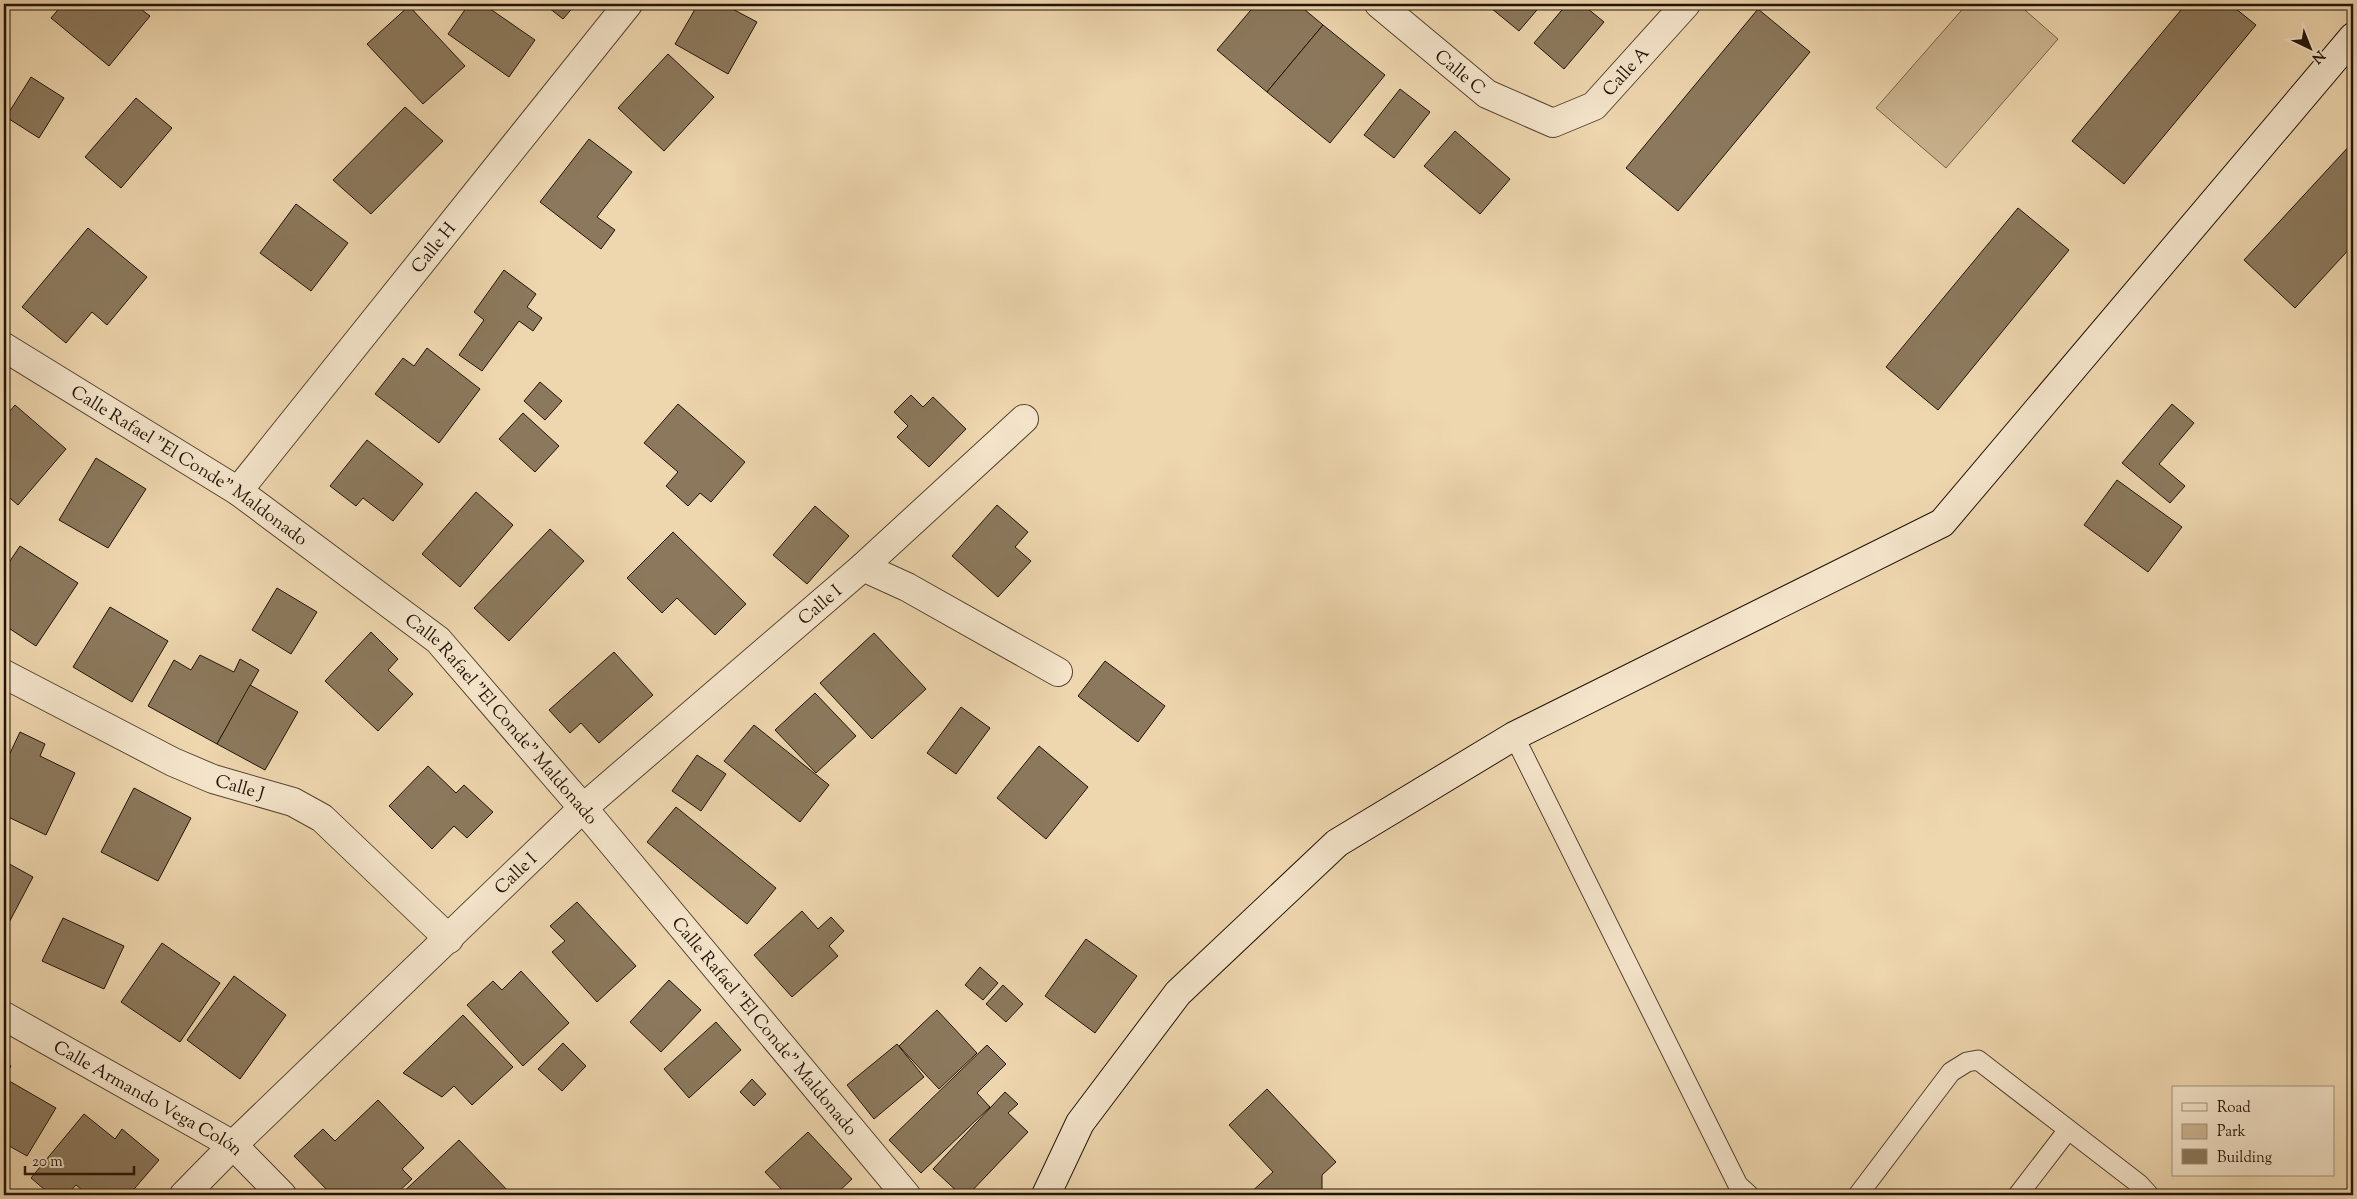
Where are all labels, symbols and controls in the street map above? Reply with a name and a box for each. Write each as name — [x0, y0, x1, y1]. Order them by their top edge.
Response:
north arrow — [2284, 22, 2334, 72]
street label: Calle A — [1597, 41, 1657, 103]
street label: Calle C — [1428, 44, 1490, 102]
text: N — [2307, 45, 2328, 67]
street label: Calle H — [406, 218, 463, 280]
street label: Calle Rafael "El Conde" Maldonado — [65, 380, 312, 553]
street label: Calle I — [793, 579, 849, 632]
street label: Calle Rafael "El Conde" Maldonado — [398, 608, 603, 832]
street label: Calle J — [212, 769, 267, 808]
street label: Calle I — [490, 848, 544, 901]
street label: Calle Rafael "El Conde" Maldonado — [664, 912, 863, 1142]
street label: Calle Armando Vega Colón — [48, 1035, 248, 1163]
legend — [2172, 1086, 2334, 1176]
text: Road — [2217, 1098, 2251, 1119]
text: Park — [2217, 1122, 2246, 1143]
scale bar — [25, 1144, 134, 1176]
text: Building — [2217, 1148, 2272, 1169]
text: 20 m — [32, 1152, 63, 1173]

